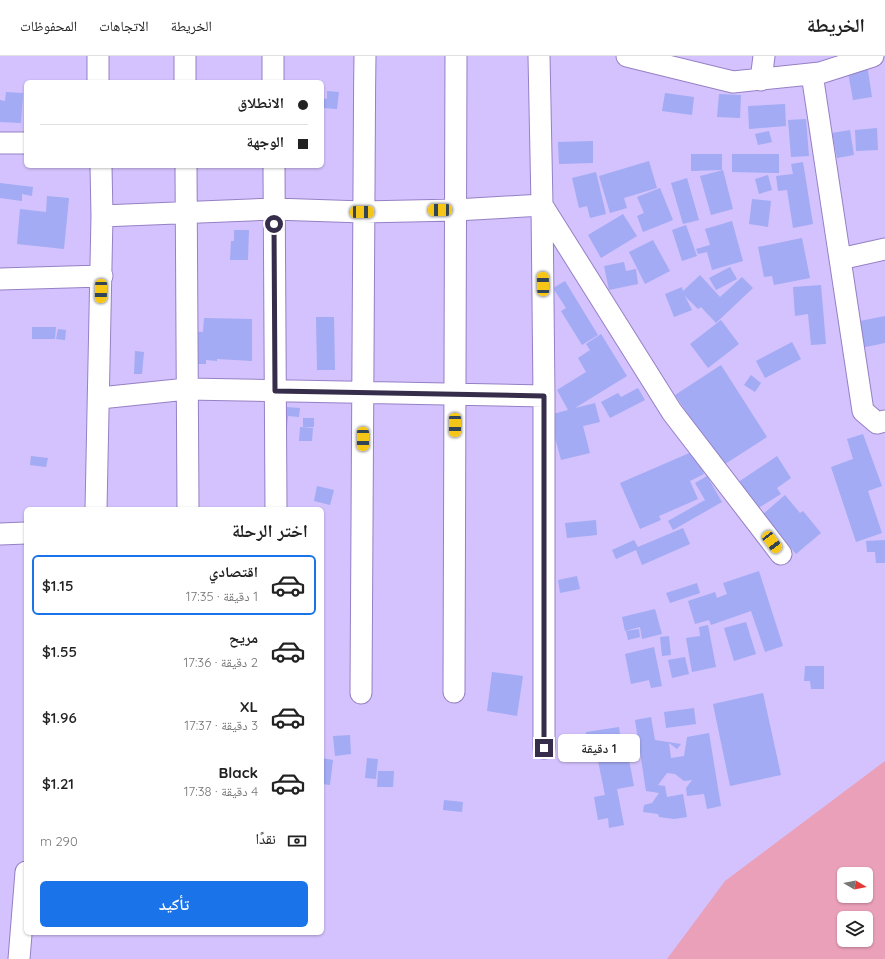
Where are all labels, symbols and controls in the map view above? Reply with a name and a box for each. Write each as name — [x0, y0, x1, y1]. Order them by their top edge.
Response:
text: الخريطة — [807, 13, 865, 37]
text: المحفوظات — [20, 17, 77, 35]
text: الاتجاهات — [99, 17, 149, 35]
text: الخريطة — [171, 17, 212, 35]
text: الانطلاق — [238, 93, 284, 112]
text: الوجهة — [246, 132, 284, 151]
car — [428, 204, 452, 216]
car — [350, 206, 374, 218]
route start — [265, 215, 283, 233]
car — [537, 272, 549, 296]
car — [95, 279, 107, 303]
car — [449, 413, 461, 437]
car — [357, 427, 369, 451]
text: اختر الرحلة — [232, 519, 308, 542]
car — [760, 529, 784, 555]
text: اقتصادي — [209, 562, 258, 581]
icon: car — [270, 567, 306, 603]
text: $1.15 — [42, 576, 73, 595]
text: 1 دقيقة · 17:35 — [186, 588, 258, 604]
text: مريح — [229, 628, 258, 647]
icon: car — [270, 633, 306, 669]
text: $1.55 — [42, 642, 77, 661]
text: 2 دقيقة · 17:36 — [183, 654, 258, 670]
text: XL — [240, 697, 258, 716]
icon: car — [270, 699, 306, 735]
text: $1.96 — [42, 708, 77, 727]
text: 3 دقيقة · 17:37 — [184, 717, 258, 733]
callout: 1 دقيقة — [558, 734, 640, 762]
route end — [535, 739, 553, 757]
text: 1 دقيقة — [581, 740, 617, 756]
text: Black — [218, 763, 258, 782]
icon: car — [270, 765, 306, 801]
text: $1.21 — [42, 774, 74, 793]
text: 4 دقيقة · 17:38 — [184, 783, 258, 799]
text: نقدًا — [255, 829, 276, 848]
icon: cash — [286, 830, 308, 852]
text: 290 m — [40, 833, 78, 849]
north arrow — [837, 867, 873, 903]
map controls — [837, 867, 873, 947]
button: تأكيد — [40, 881, 308, 927]
button: layers — [837, 911, 873, 947]

